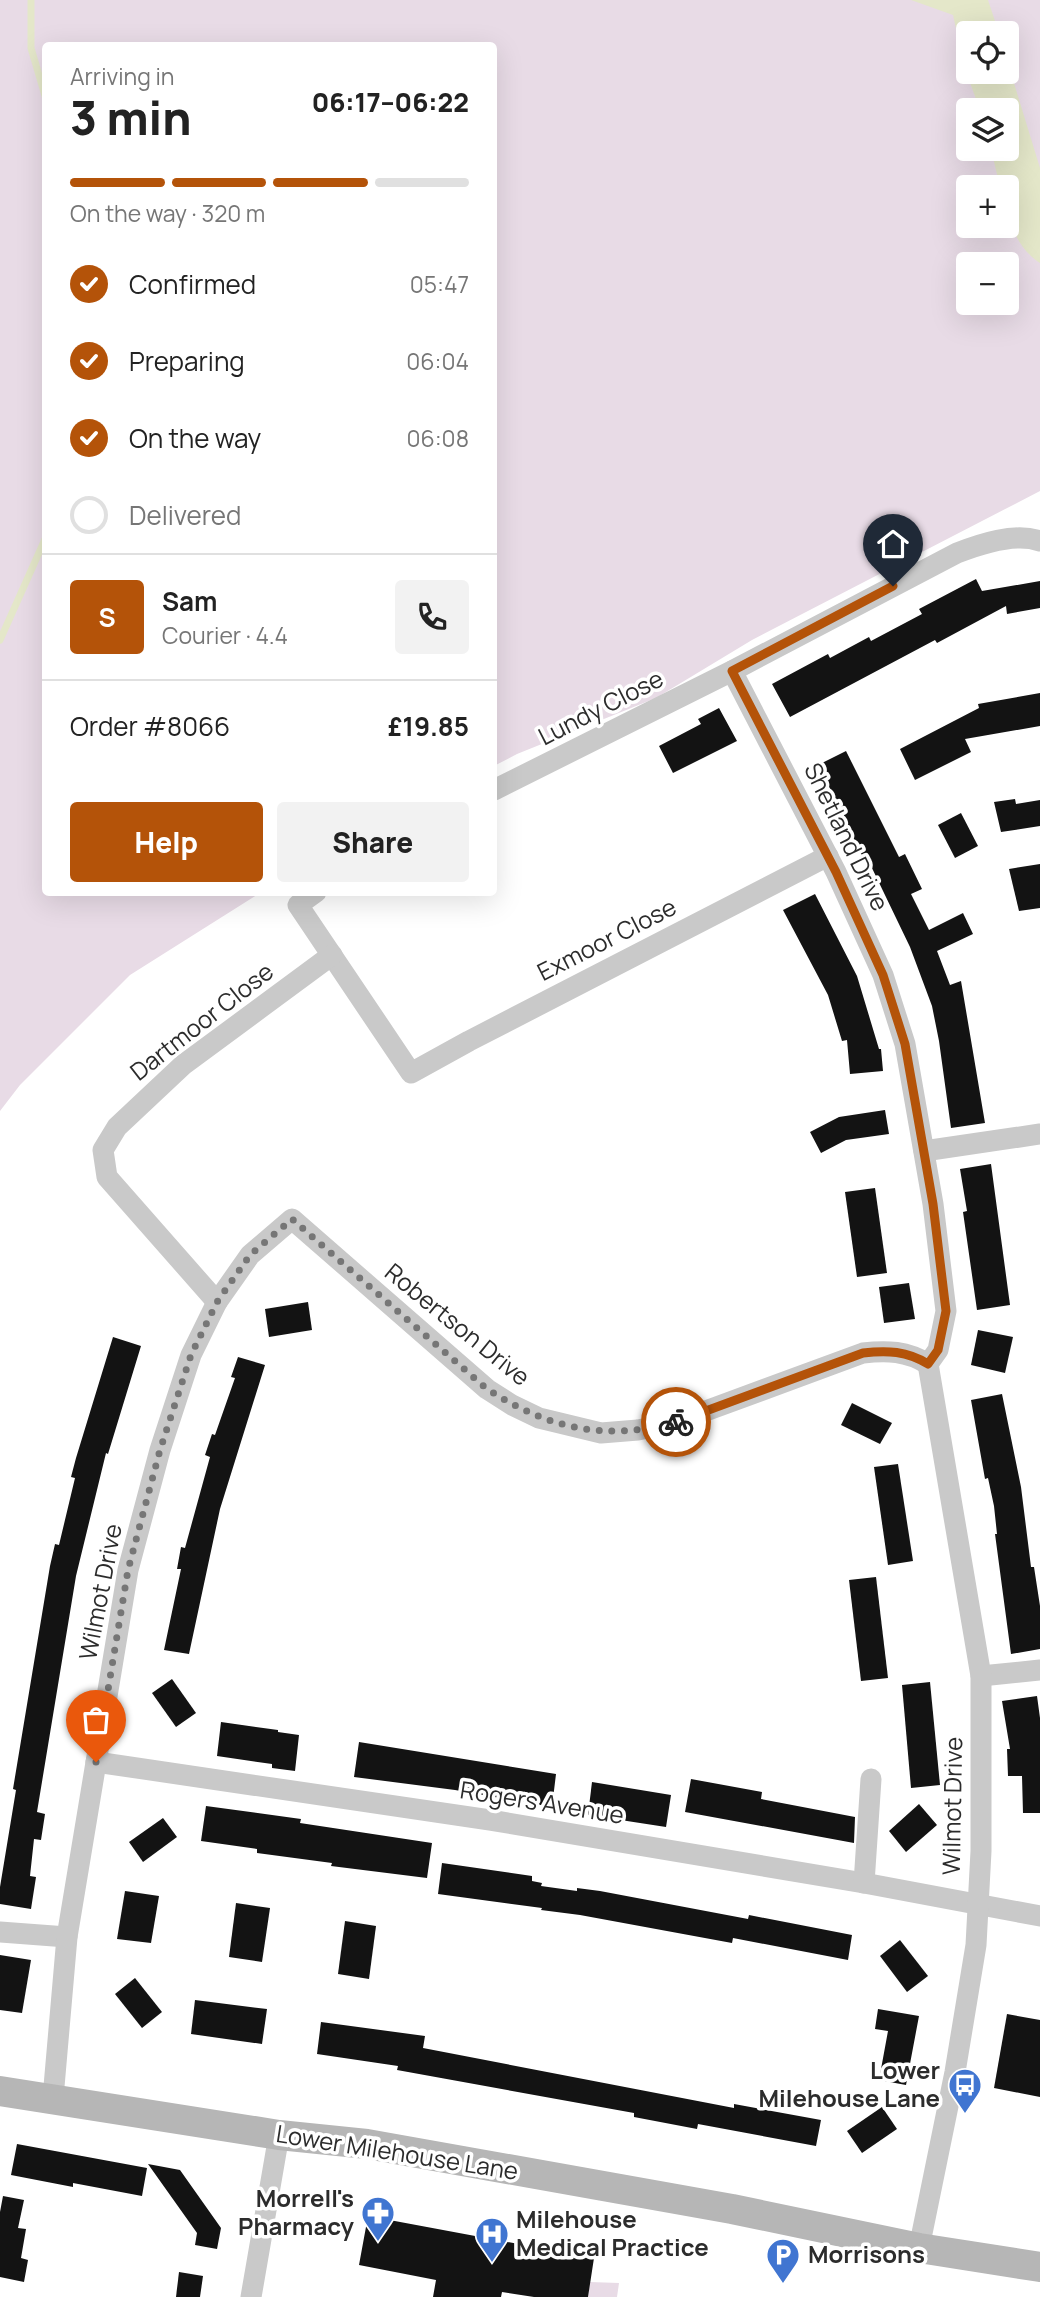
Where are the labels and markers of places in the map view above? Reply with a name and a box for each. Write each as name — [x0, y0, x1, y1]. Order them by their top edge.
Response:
pin — [863, 514, 923, 586]
pin — [66, 1690, 126, 1762]
place label: Lower Milehouse Lane — [759, 2053, 940, 2114]
bus stop icon: Lower Milehouse Lane — [946, 2066, 984, 2115]
place label: Morrell's Pharmacy — [238, 2181, 355, 2242]
pharmacy icon: Morrell's Pharmacy — [359, 2194, 397, 2243]
place label: Milehouse Medical Practice — [516, 2202, 709, 2263]
hospital icon: Milehouse Medical Practice — [473, 2215, 511, 2264]
parking icon: Morrisons — [764, 2236, 802, 2285]
place label: Morrisons — [808, 2237, 925, 2270]

